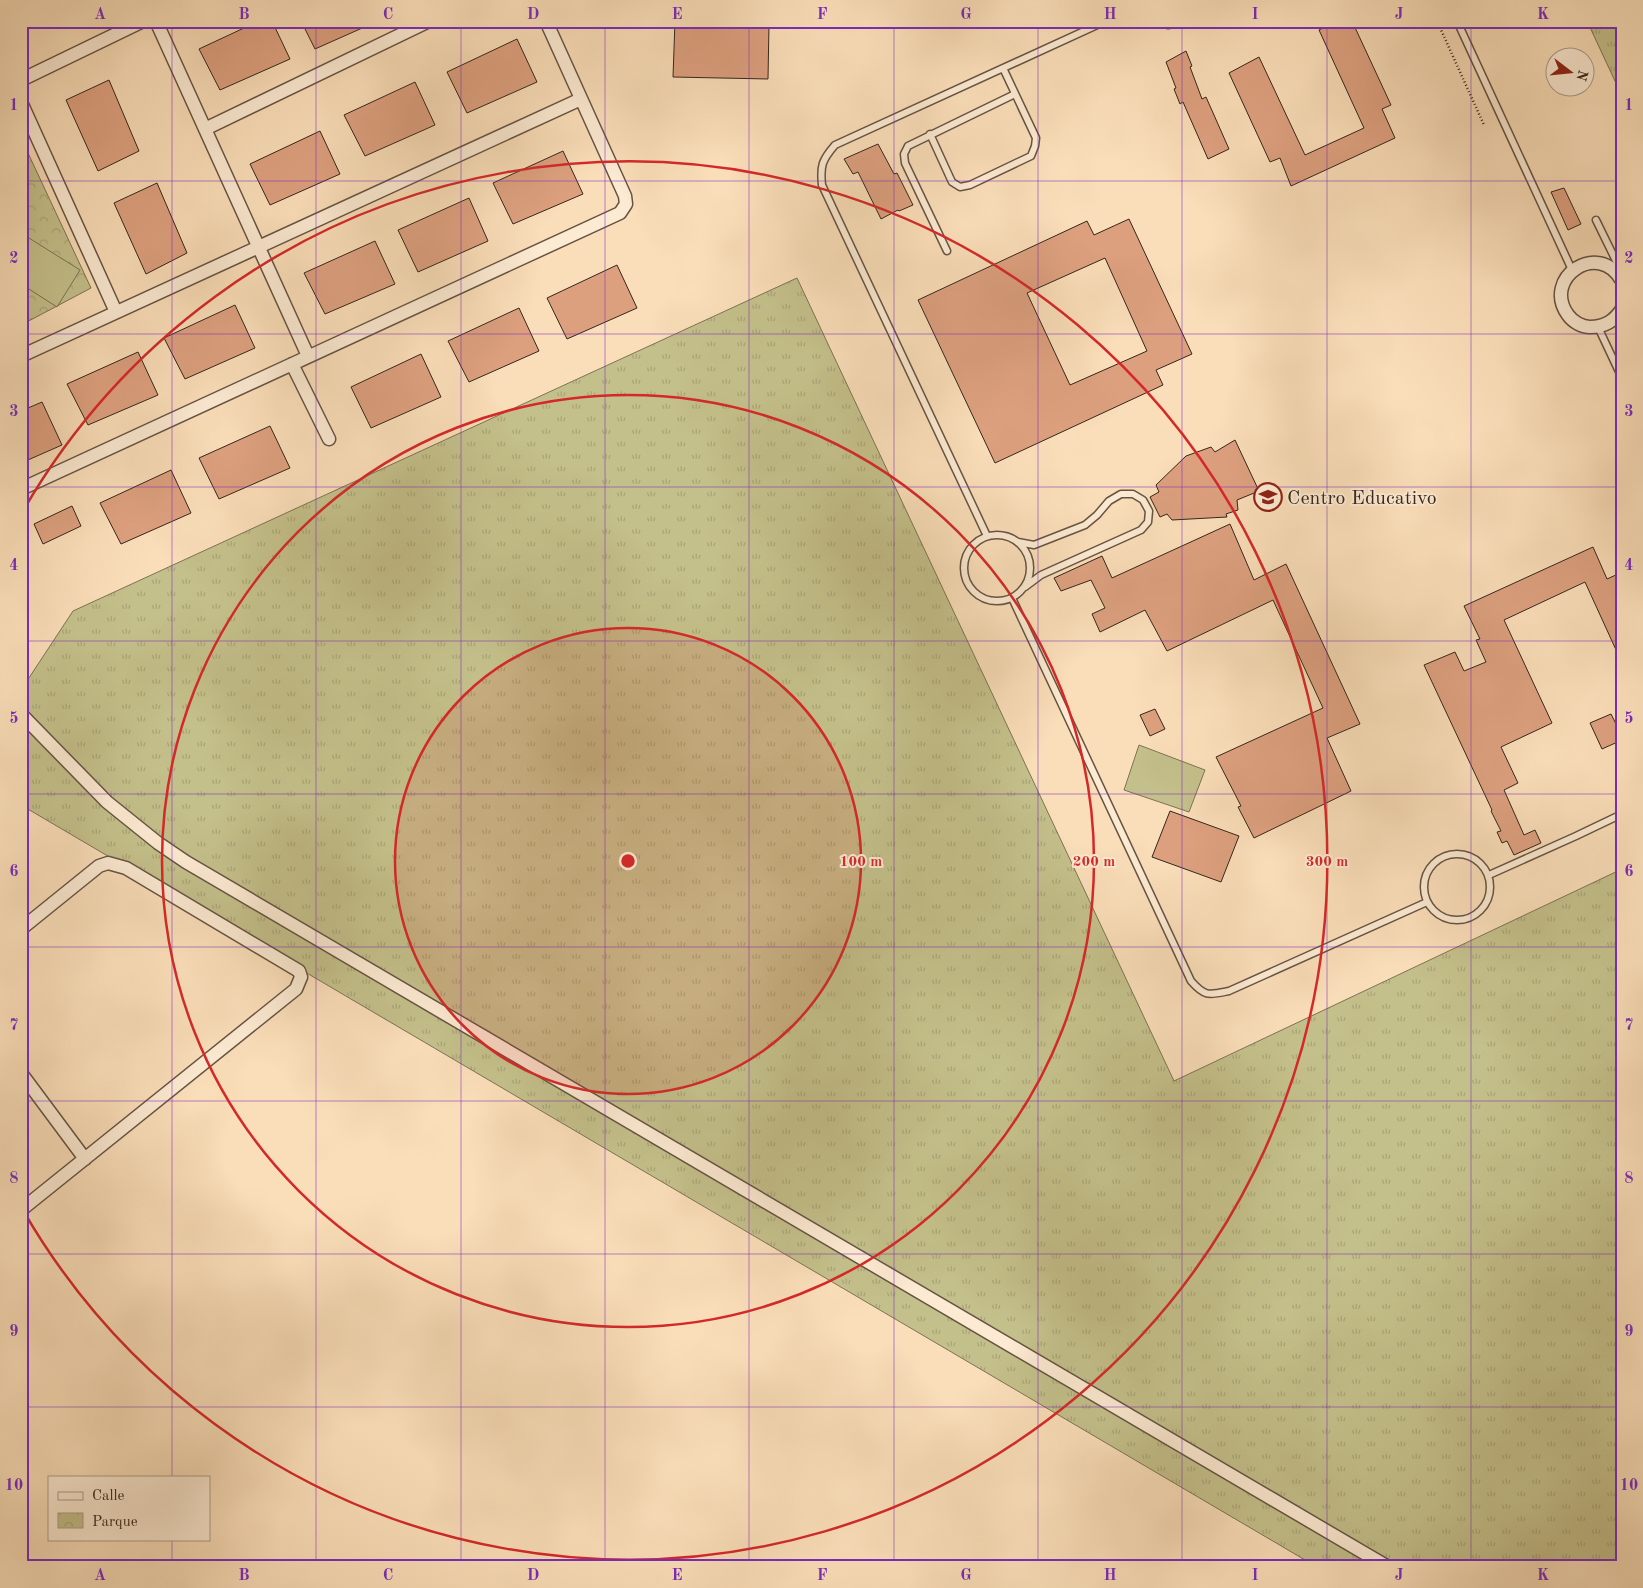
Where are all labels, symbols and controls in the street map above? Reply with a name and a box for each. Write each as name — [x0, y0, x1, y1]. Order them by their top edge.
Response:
text: A — [94, 7, 106, 23]
text: B — [238, 7, 250, 23]
text: C — [383, 7, 393, 23]
text: D — [527, 7, 539, 23]
text: E — [671, 7, 683, 23]
text: F — [817, 7, 828, 23]
text: G — [960, 7, 972, 23]
text: H — [1103, 7, 1117, 23]
text: I — [1251, 7, 1259, 23]
text: J — [1395, 7, 1404, 23]
text: K — [1537, 7, 1549, 23]
north arrow — [1546, 48, 1596, 98]
text: N — [1573, 68, 1590, 83]
text: 1 — [9, 98, 19, 114]
text: 1 — [1624, 98, 1634, 114]
text: 2 — [9, 251, 19, 267]
text: 2 — [1624, 251, 1634, 267]
text: 3 — [9, 404, 19, 420]
text: 3 — [1624, 404, 1634, 420]
school or university icon: Centro Educativo — [1253, 482, 1283, 512]
place label: Centro Educativo — [1287, 489, 1437, 509]
text: 4 — [9, 558, 19, 574]
text: 4 — [1624, 558, 1634, 574]
text: 5 — [9, 711, 19, 727]
text: 5 — [1624, 711, 1634, 727]
centre of rings — [619, 852, 637, 870]
text: 100 m — [840, 855, 882, 870]
text: 200 m — [1073, 855, 1115, 870]
text: 300 m — [1306, 855, 1348, 870]
text: 6 — [9, 864, 19, 880]
text: 6 — [1624, 864, 1634, 880]
text: 7 — [9, 1018, 19, 1034]
text: 7 — [1624, 1018, 1634, 1034]
text: 8 — [9, 1171, 19, 1187]
text: 8 — [1624, 1171, 1634, 1187]
text: 9 — [9, 1324, 19, 1340]
text: 9 — [1624, 1324, 1634, 1340]
legend — [48, 1476, 210, 1540]
text: 10 — [5, 1478, 23, 1494]
text: 10 — [1620, 1478, 1638, 1494]
text: Calle — [92, 1489, 125, 1504]
text: Parque — [92, 1515, 138, 1530]
text: A — [94, 1568, 106, 1584]
text: B — [238, 1568, 250, 1584]
text: C — [383, 1568, 393, 1584]
text: D — [527, 1568, 539, 1584]
text: E — [671, 1568, 683, 1584]
text: F — [817, 1568, 828, 1584]
text: G — [960, 1568, 972, 1584]
text: H — [1103, 1568, 1117, 1584]
text: I — [1251, 1568, 1259, 1584]
text: J — [1395, 1568, 1404, 1584]
text: K — [1537, 1568, 1549, 1584]

